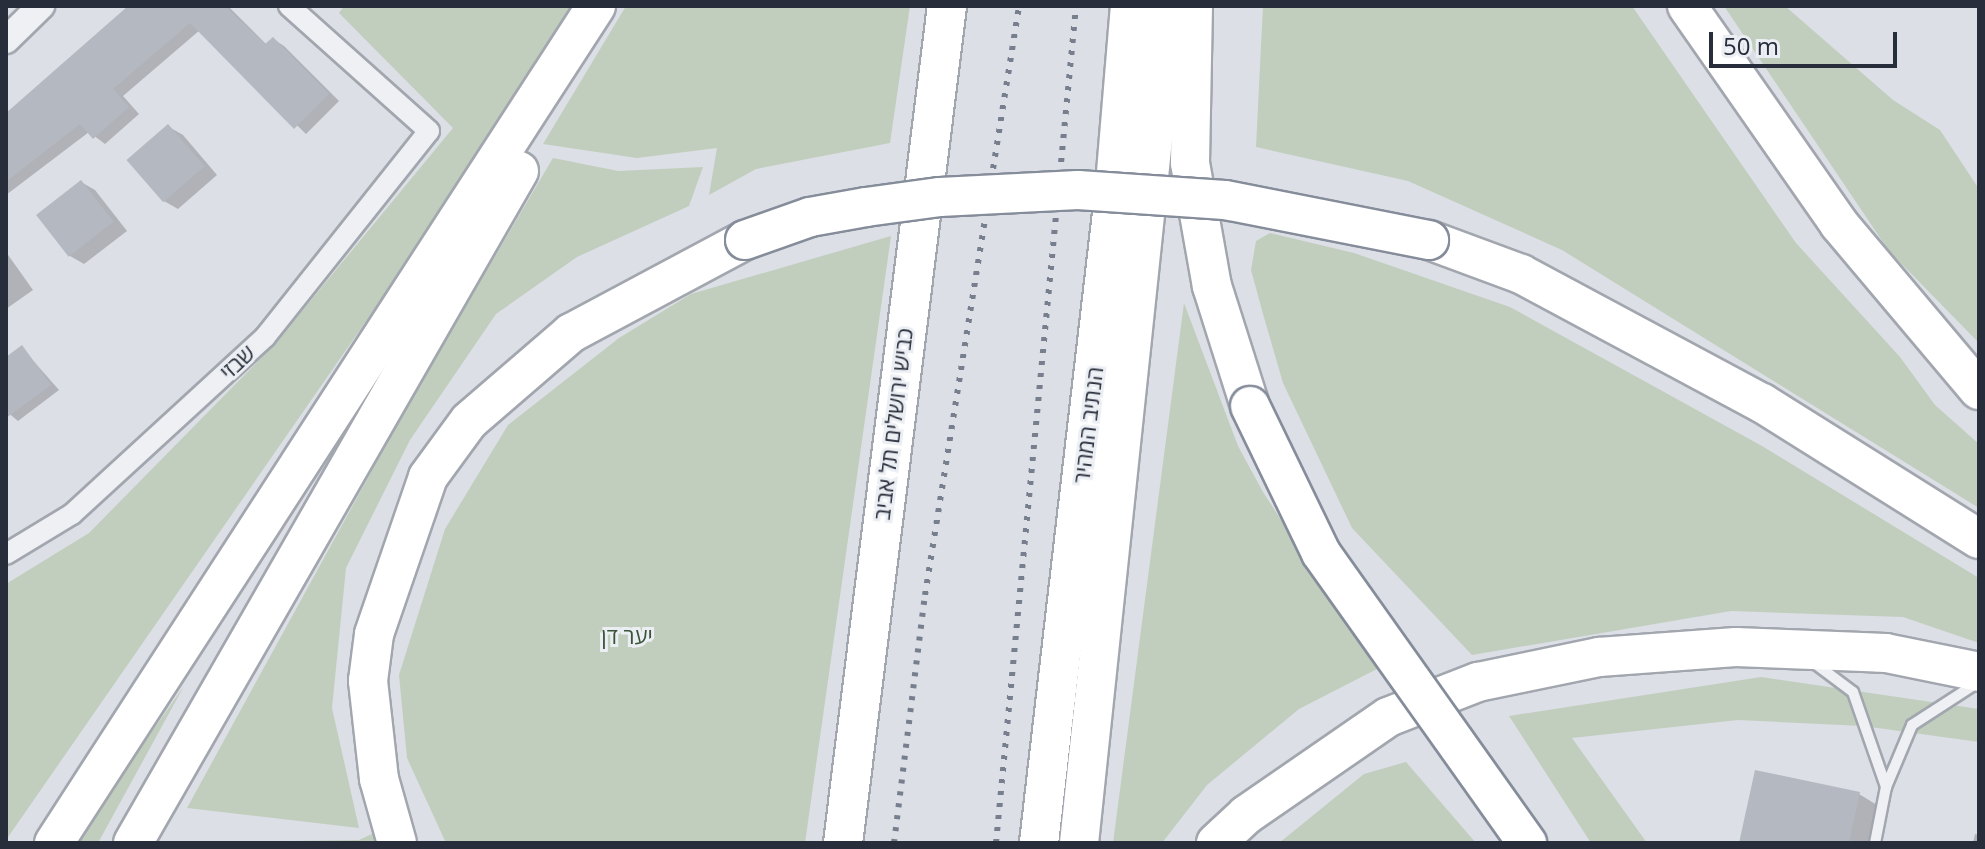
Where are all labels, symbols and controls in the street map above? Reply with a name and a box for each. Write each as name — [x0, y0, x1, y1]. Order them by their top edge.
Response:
scale bar — [1713, 16, 1901, 66]
text: 50 m — [1723, 29, 1779, 62]
street label: כביש ירושלים תל אביב — [868, 327, 918, 521]
street label: שבזי — [214, 339, 260, 385]
street label: הנתיב המהיר — [1068, 365, 1108, 485]
park label: יער דן — [601, 623, 653, 649]

